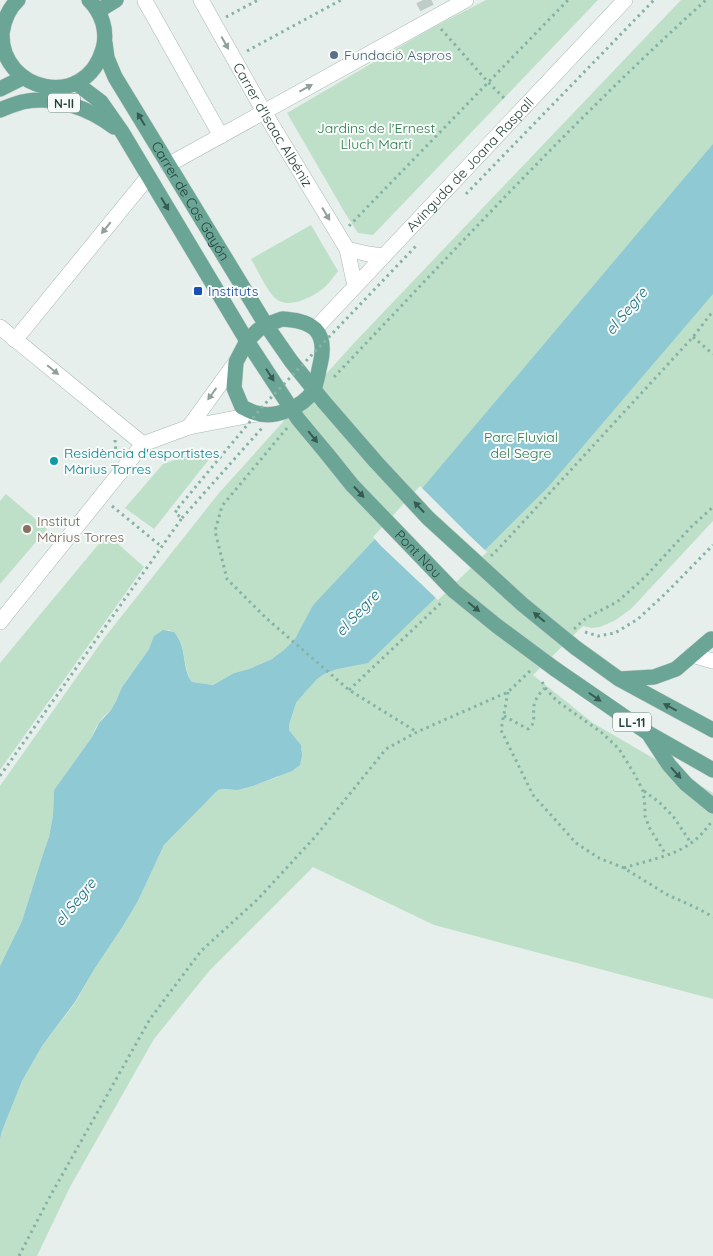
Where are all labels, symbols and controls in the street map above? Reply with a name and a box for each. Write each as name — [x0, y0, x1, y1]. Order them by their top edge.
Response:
one-way arrow — [220, 36, 229, 49]
place label: Fundació Aspros — [344, 46, 451, 64]
marker: Fundació Aspros — [328, 49, 340, 61]
street label: Carrer d'Isaac Albéniz — [229, 59, 316, 191]
one-way arrow — [300, 84, 313, 93]
road number: N-II — [48, 94, 80, 112]
street label: Avinguda de Joana Raspall — [402, 94, 538, 236]
one-way arrow — [136, 113, 145, 126]
park label: Jardins de l'Ernest Lluch Martí — [317, 119, 435, 153]
street label: Carrer de Cos Gayón — [147, 138, 234, 264]
one-way arrow — [160, 198, 169, 211]
one-way arrow — [321, 207, 330, 220]
one-way arrow — [101, 221, 112, 234]
place label: Instituts — [208, 282, 258, 300]
water label: el Segre — [601, 283, 652, 339]
marker: Instituts — [192, 285, 204, 297]
one-way arrow — [46, 365, 59, 376]
one-way arrow — [265, 368, 275, 382]
one-way arrow — [207, 387, 217, 401]
park label: Parc Fluvial del Segre — [484, 428, 558, 462]
one-way arrow — [307, 430, 318, 443]
place label: Residència d'esportistes Màrius Torres — [64, 444, 219, 478]
marker: Residència d'esportistes Màrius Torres — [48, 455, 60, 467]
one-way arrow — [353, 486, 365, 498]
one-way arrow — [413, 502, 425, 514]
place label: Institut Màrius Torres — [37, 512, 124, 546]
marker: Institut Màrius Torres — [21, 523, 33, 535]
street label: Pont Nou — [391, 526, 446, 582]
water label: el Segre — [331, 586, 383, 640]
one-way arrow — [467, 601, 480, 612]
one-way arrow — [532, 612, 545, 623]
one-way arrow — [589, 692, 602, 702]
one-way arrow — [663, 702, 677, 711]
road number: LL-11 — [613, 712, 651, 732]
one-way arrow — [670, 766, 682, 778]
water label: el Segre — [50, 874, 100, 930]

